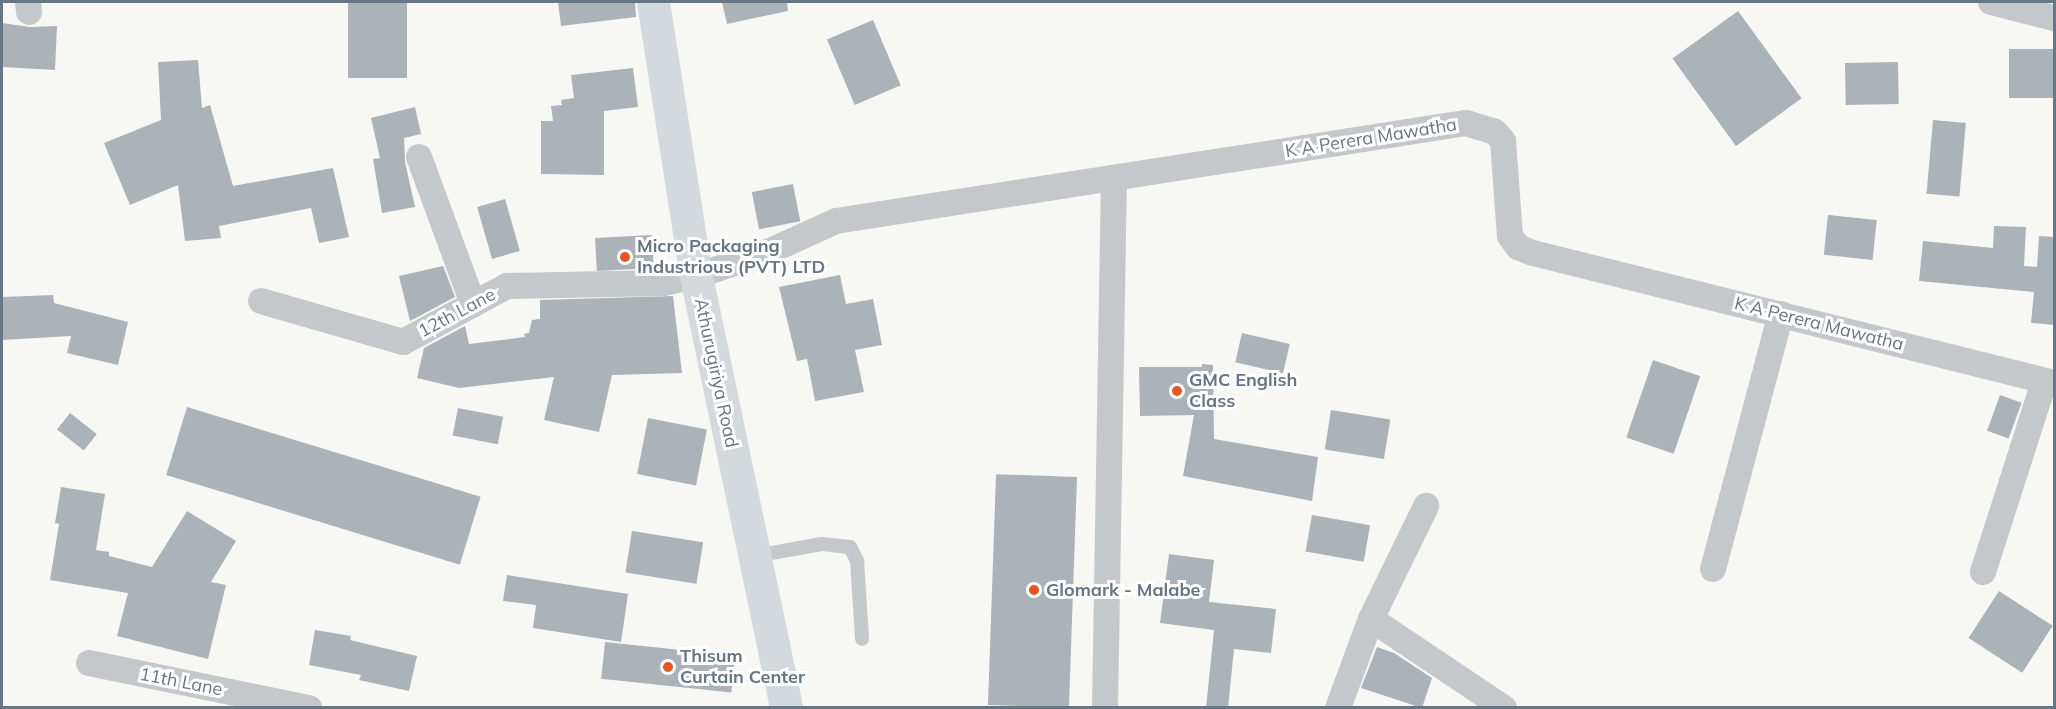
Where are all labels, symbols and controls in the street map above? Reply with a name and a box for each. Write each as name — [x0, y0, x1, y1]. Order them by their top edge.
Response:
street label: K A Perera Mawatha — [1284, 114, 1458, 162]
place label: Micro Packaging Industrious (PVT) LTD — [637, 236, 825, 278]
marker: Micro Packaging Industrious (PVT) LTD — [618, 250, 632, 264]
street label: 12th Lane — [415, 284, 499, 342]
street label: K A Perera Mawatha — [1732, 293, 1906, 355]
street label: Athurugiriya Road — [690, 296, 742, 450]
place label: GMC English Class — [1189, 370, 1297, 412]
marker: GMC English Class — [1170, 384, 1184, 398]
place label: Glomark - Malabe — [1046, 579, 1200, 601]
marker: Glomark - Malabe — [1027, 583, 1041, 597]
place label: Thisum Curtain Center — [680, 646, 805, 688]
marker: Thisum Curtain Center — [661, 660, 675, 674]
street label: 11th Lane — [138, 663, 224, 701]

